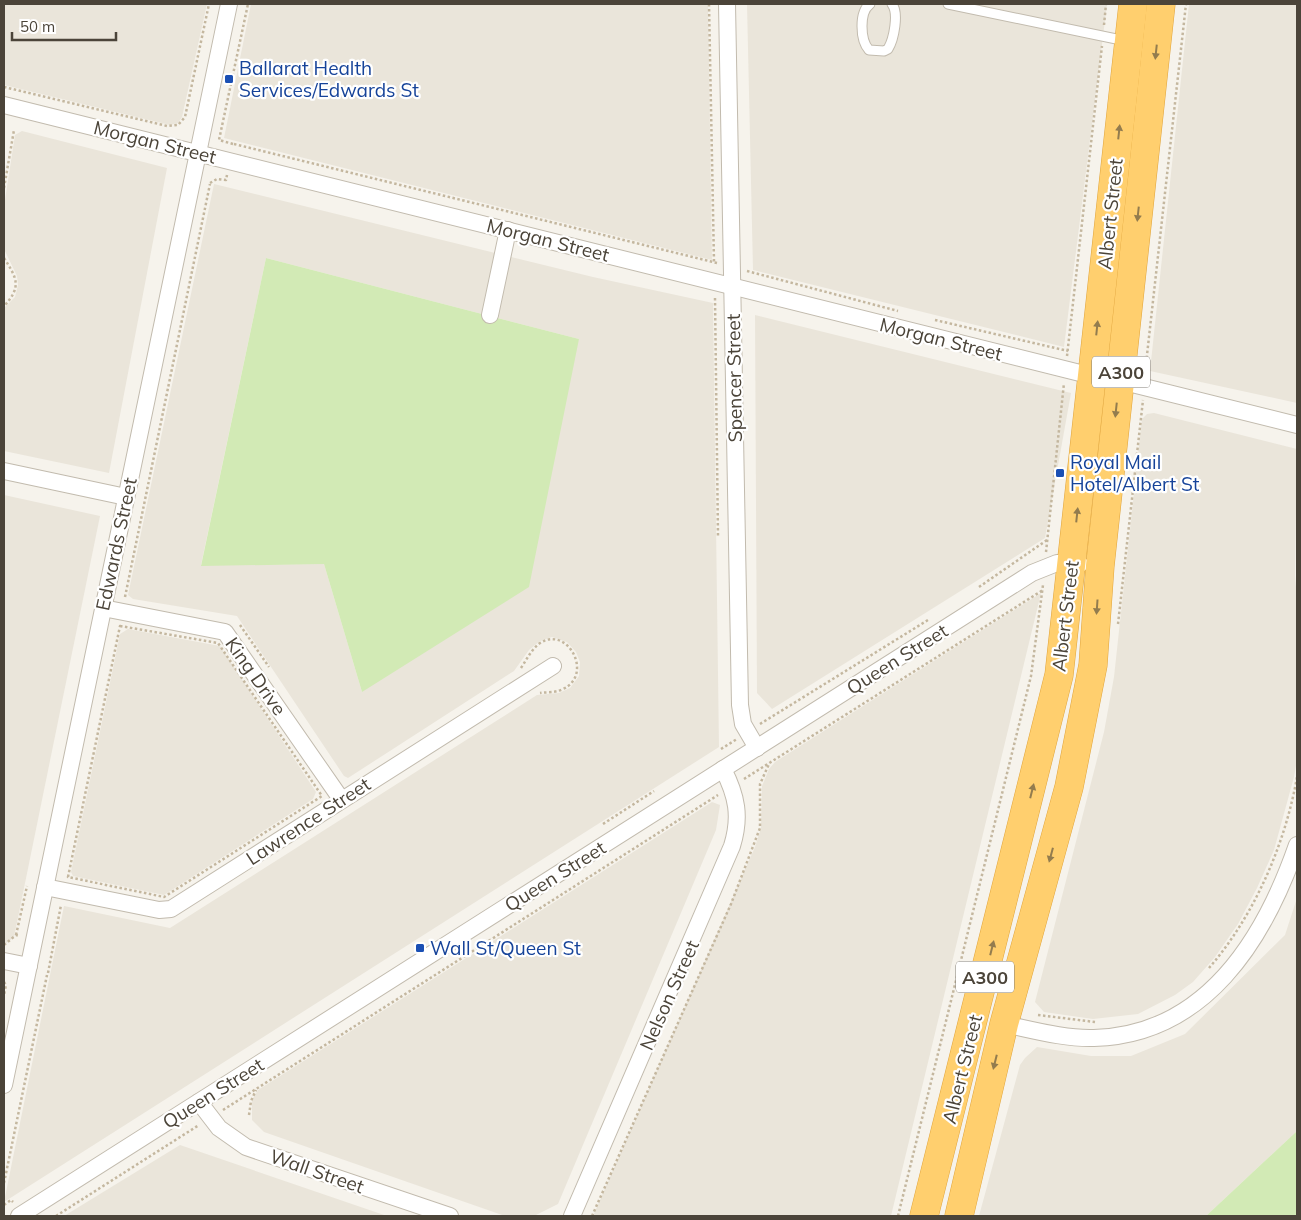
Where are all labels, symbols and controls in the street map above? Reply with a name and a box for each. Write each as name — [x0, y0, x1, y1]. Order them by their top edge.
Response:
scale bar — [12, 10, 116, 42]
text: 50 m — [20, 17, 55, 36]
one-way arrow — [1152, 45, 1160, 61]
place label: Ballarat Health Services/Edwards St — [239, 56, 419, 102]
marker: Ballarat Health Services/Edwards St — [223, 73, 235, 85]
street label: Morgan Street — [91, 115, 219, 169]
one-way arrow — [1115, 123, 1123, 139]
street label: Albert Street — [1092, 157, 1128, 271]
one-way arrow — [1134, 206, 1142, 222]
street label: Morgan Street — [484, 213, 612, 267]
street label: Morgan Street — [877, 312, 1005, 366]
street label: Spencer Street — [721, 313, 747, 443]
one-way arrow — [1093, 320, 1101, 336]
road number: A300 — [1092, 357, 1150, 388]
one-way arrow — [1112, 402, 1120, 418]
place label: Royal Mail Hotel/Albert St — [1070, 450, 1200, 496]
marker: Royal Mail Hotel/Albert St — [1054, 467, 1066, 479]
street label: Edwards Street — [90, 475, 142, 613]
one-way arrow — [1073, 507, 1081, 523]
street label: Albert Street — [1046, 559, 1084, 673]
one-way arrow — [1093, 599, 1101, 615]
street label: Queen Street — [842, 618, 952, 700]
street label: King Drive — [220, 632, 292, 720]
street label: Lawrence Street — [241, 772, 375, 870]
one-way arrow — [1028, 783, 1036, 798]
street label: Queen Street — [500, 835, 610, 917]
one-way arrow — [1046, 847, 1054, 862]
place label: Wall St/Queen St — [430, 936, 581, 960]
street label: Nelson Street — [634, 936, 704, 1054]
one-way arrow — [988, 941, 996, 956]
marker: Wall St/Queen St — [414, 942, 426, 954]
road number: A300 — [956, 962, 1014, 992]
street label: Albert Street — [937, 1012, 987, 1126]
street label: Queen Street — [158, 1052, 268, 1134]
one-way arrow — [991, 1055, 999, 1070]
street label: Wall Street — [267, 1144, 368, 1198]

